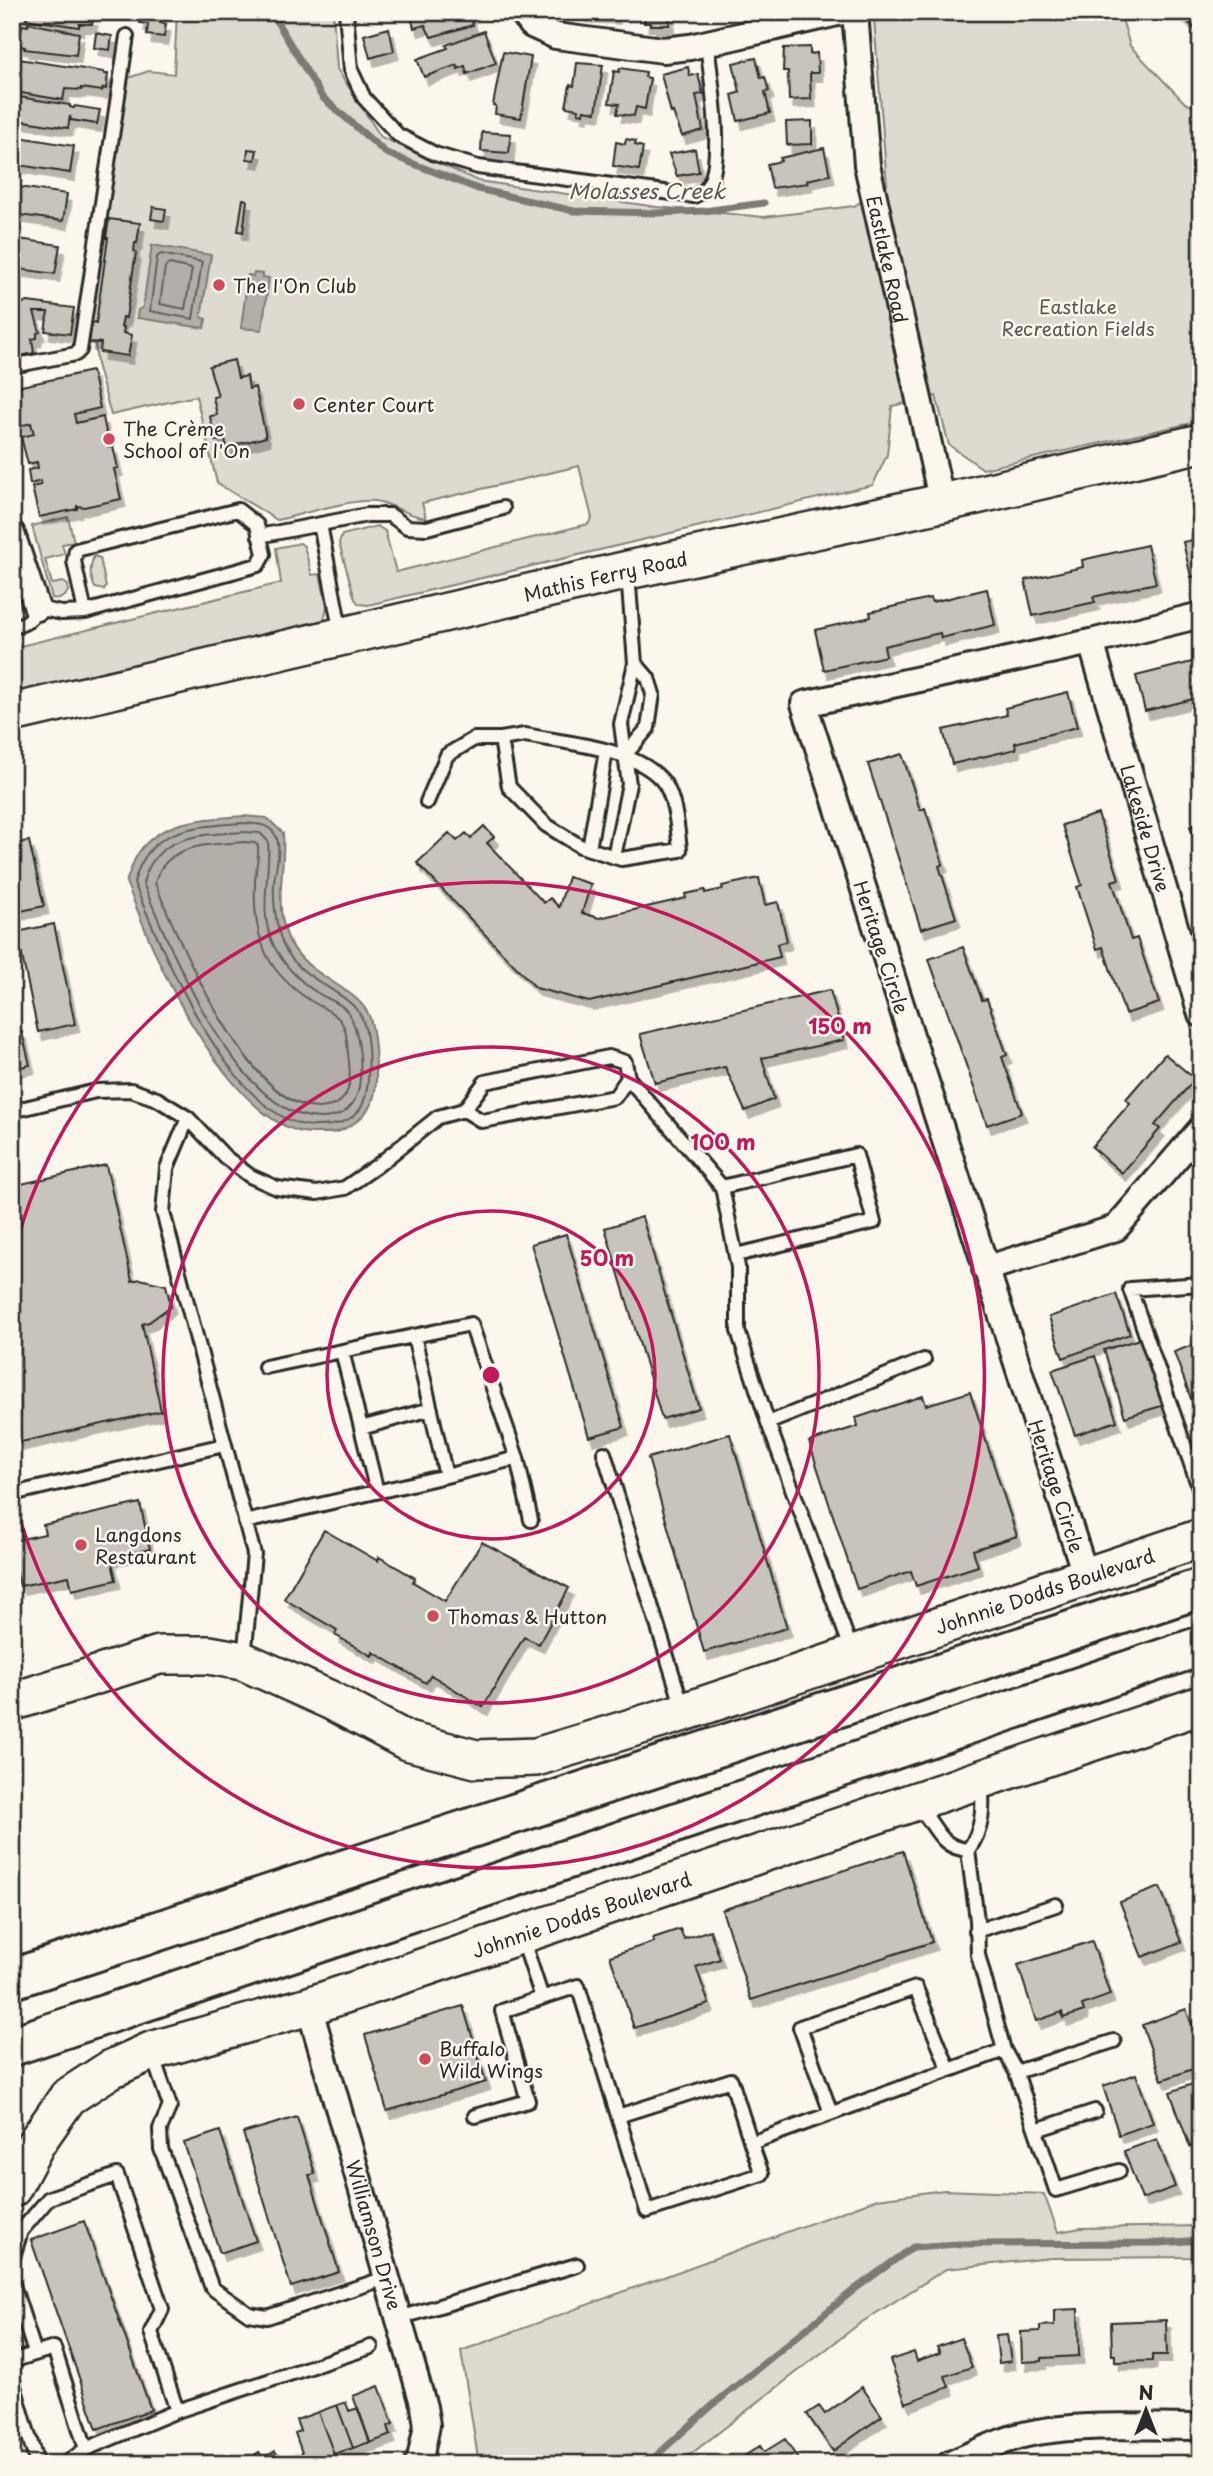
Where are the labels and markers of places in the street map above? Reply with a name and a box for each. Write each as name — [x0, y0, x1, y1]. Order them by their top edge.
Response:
place label: The I'On Club — [233, 271, 357, 299]
marker: The I'On Club — [211, 277, 227, 293]
place label: Center Court — [313, 390, 435, 418]
marker: Center Court — [291, 396, 307, 412]
place label: The Crème School of I'On — [123, 414, 250, 464]
marker: The Crème School of I'On — [101, 431, 117, 447]
centre of rings — [479, 1363, 503, 1387]
place label: Langdons Restaurant — [95, 1520, 197, 1570]
marker: Langdons Restaurant — [73, 1537, 89, 1553]
place label: Thomas & Hutton — [447, 1602, 607, 1630]
marker: Thomas & Hutton — [425, 1608, 441, 1624]
place label: Buffalo Wild Wings — [439, 2034, 543, 2084]
marker: Buffalo Wild Wings — [417, 2051, 433, 2067]

